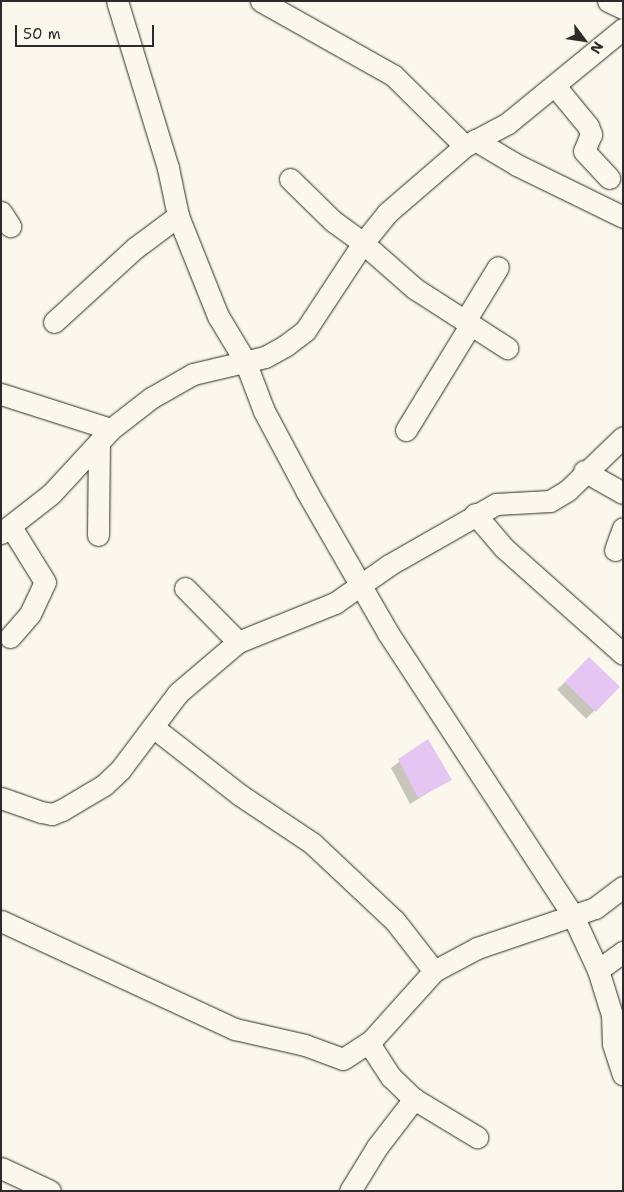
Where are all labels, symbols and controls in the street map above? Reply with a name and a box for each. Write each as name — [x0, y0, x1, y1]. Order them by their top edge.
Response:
scale bar — [18, 15, 156, 47]
north arrow — [559, 15, 609, 65]
text: 50 m — [23, 24, 61, 44]
text: N — [586, 38, 607, 57]

